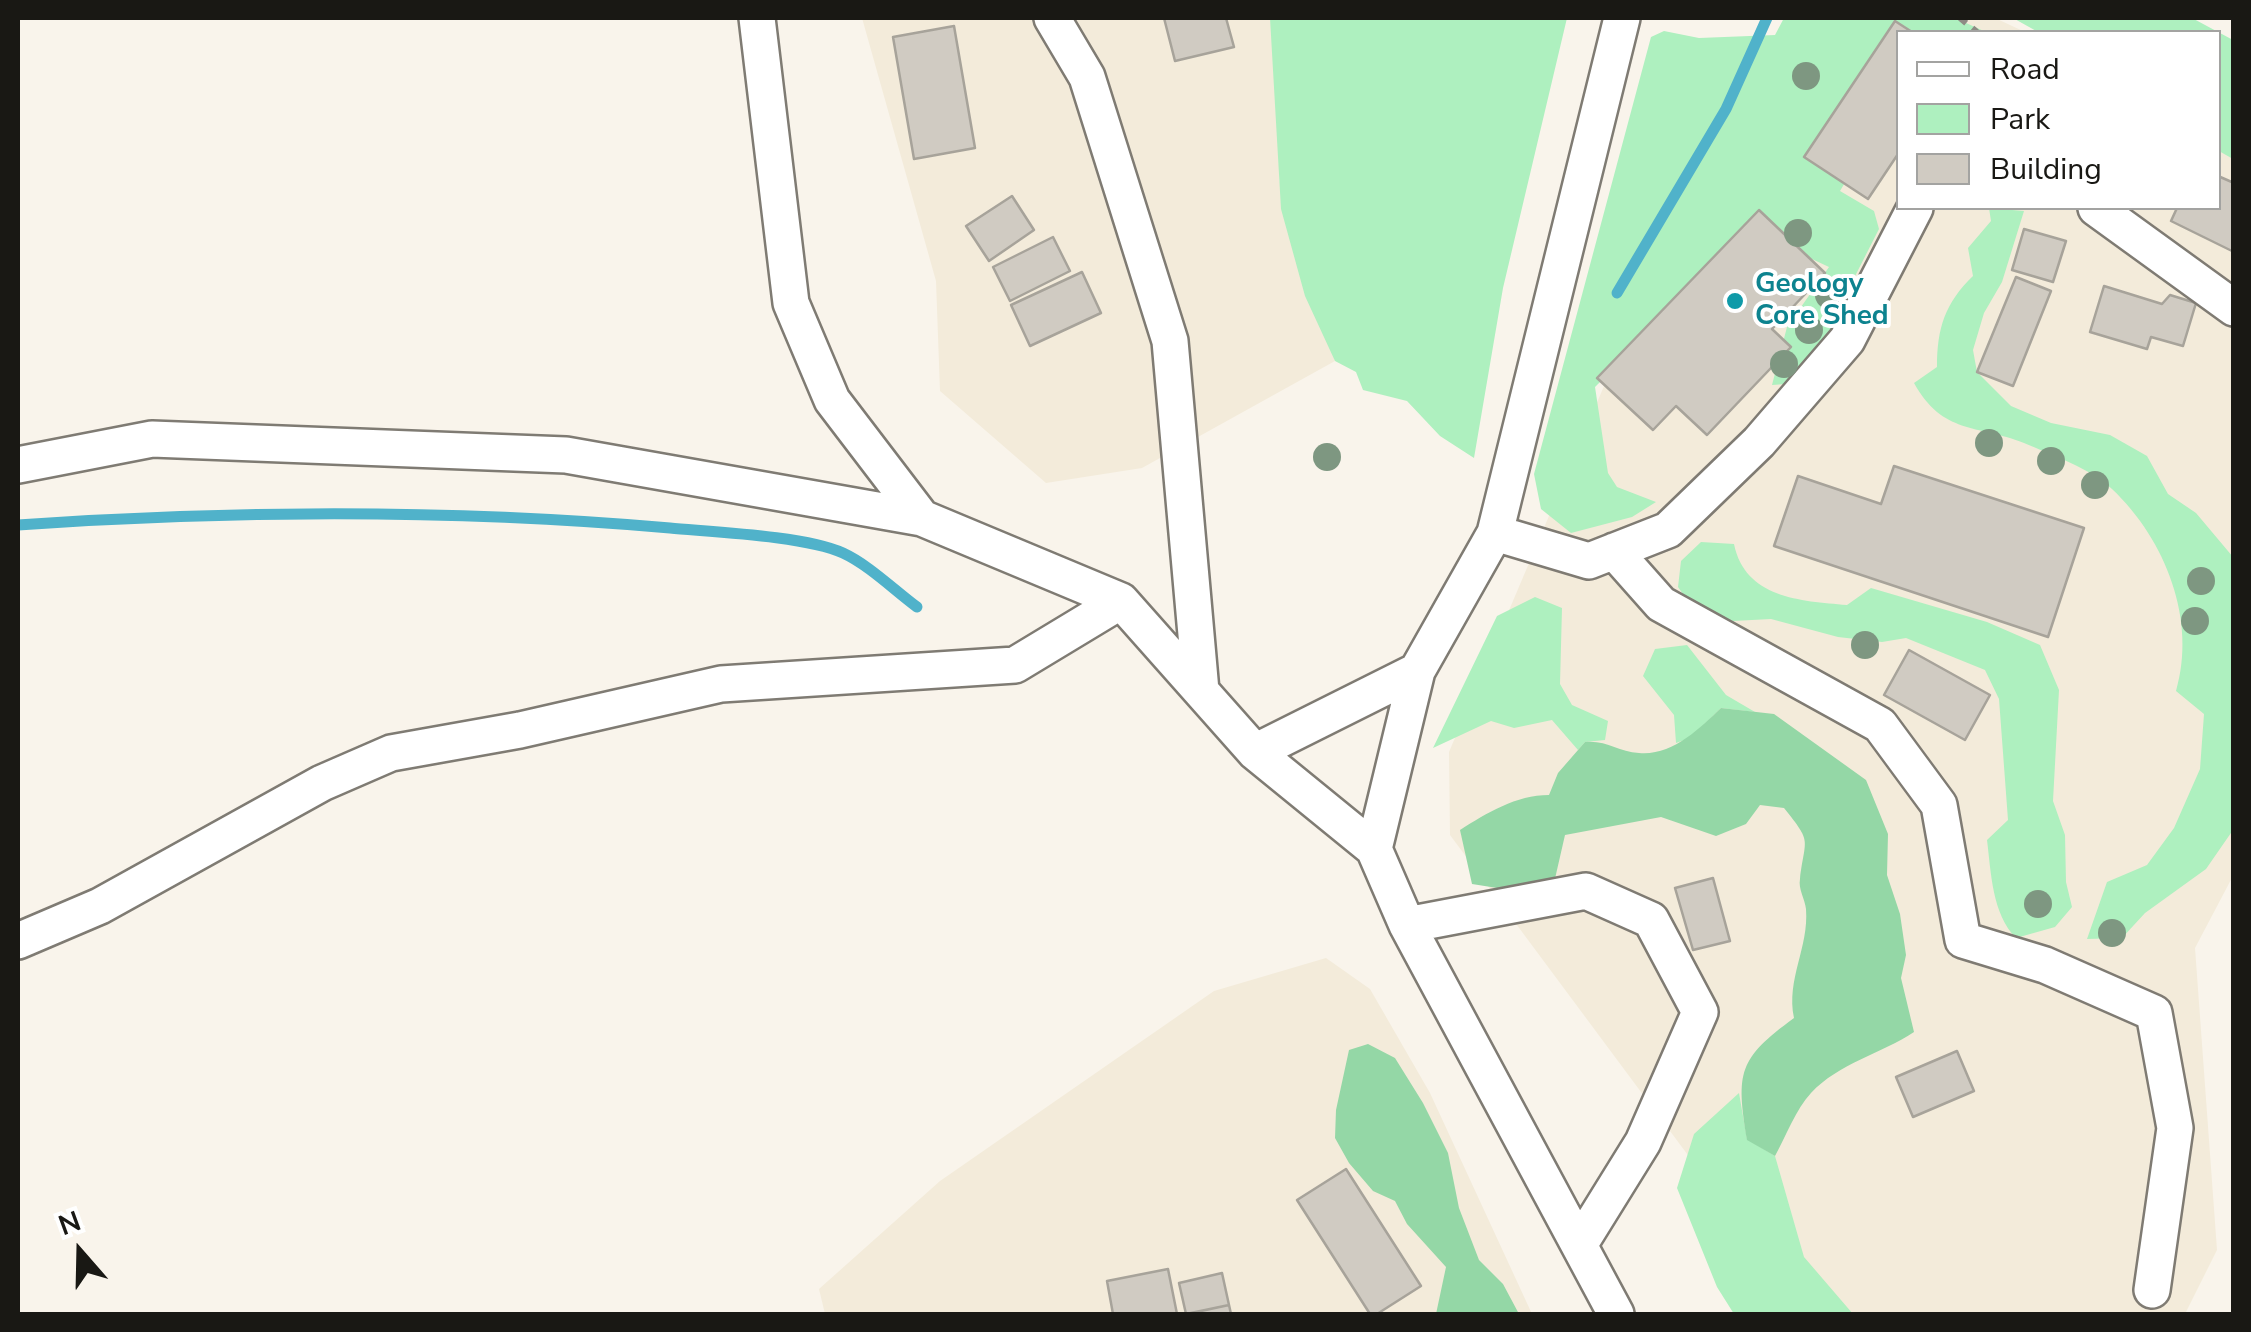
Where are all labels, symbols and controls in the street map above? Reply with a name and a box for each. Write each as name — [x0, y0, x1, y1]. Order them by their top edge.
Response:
legend — [1896, 30, 2221, 210]
text: Road — [1990, 49, 2060, 90]
text: Park — [1990, 99, 2050, 140]
text: Building — [1990, 149, 2102, 190]
place label: Geology Core Shed — [1755, 268, 1889, 334]
marker: Geology Core Shed — [1724, 290, 1746, 312]
north arrow — [30, 1202, 130, 1302]
text: N — [53, 1202, 86, 1245]

